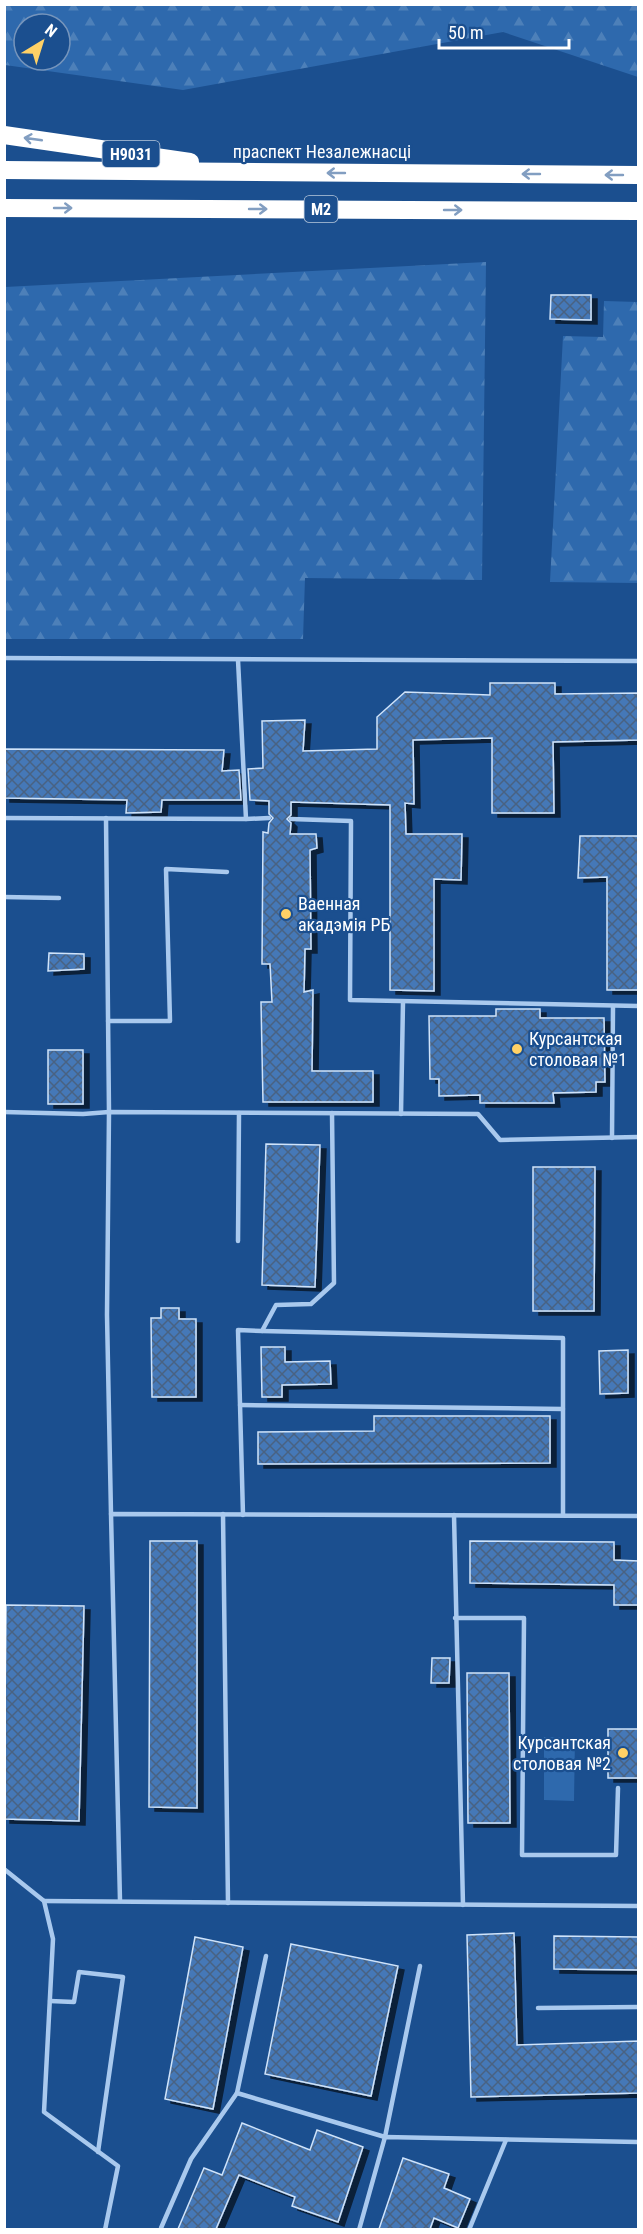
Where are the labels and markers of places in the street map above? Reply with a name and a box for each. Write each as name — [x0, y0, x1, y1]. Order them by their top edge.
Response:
place label: Ваенная акадэмія РБ — [298, 893, 391, 935]
marker: Ваенная акадэмія РБ — [279, 907, 293, 921]
place label: Курсантская столовая №1 — [529, 1028, 627, 1070]
marker: Курсантская столовая №1 — [510, 1042, 524, 1056]
place label: Курсантская столовая №2 — [513, 1732, 611, 1774]
marker: Курсантская столовая №2 — [616, 1746, 630, 1760]

